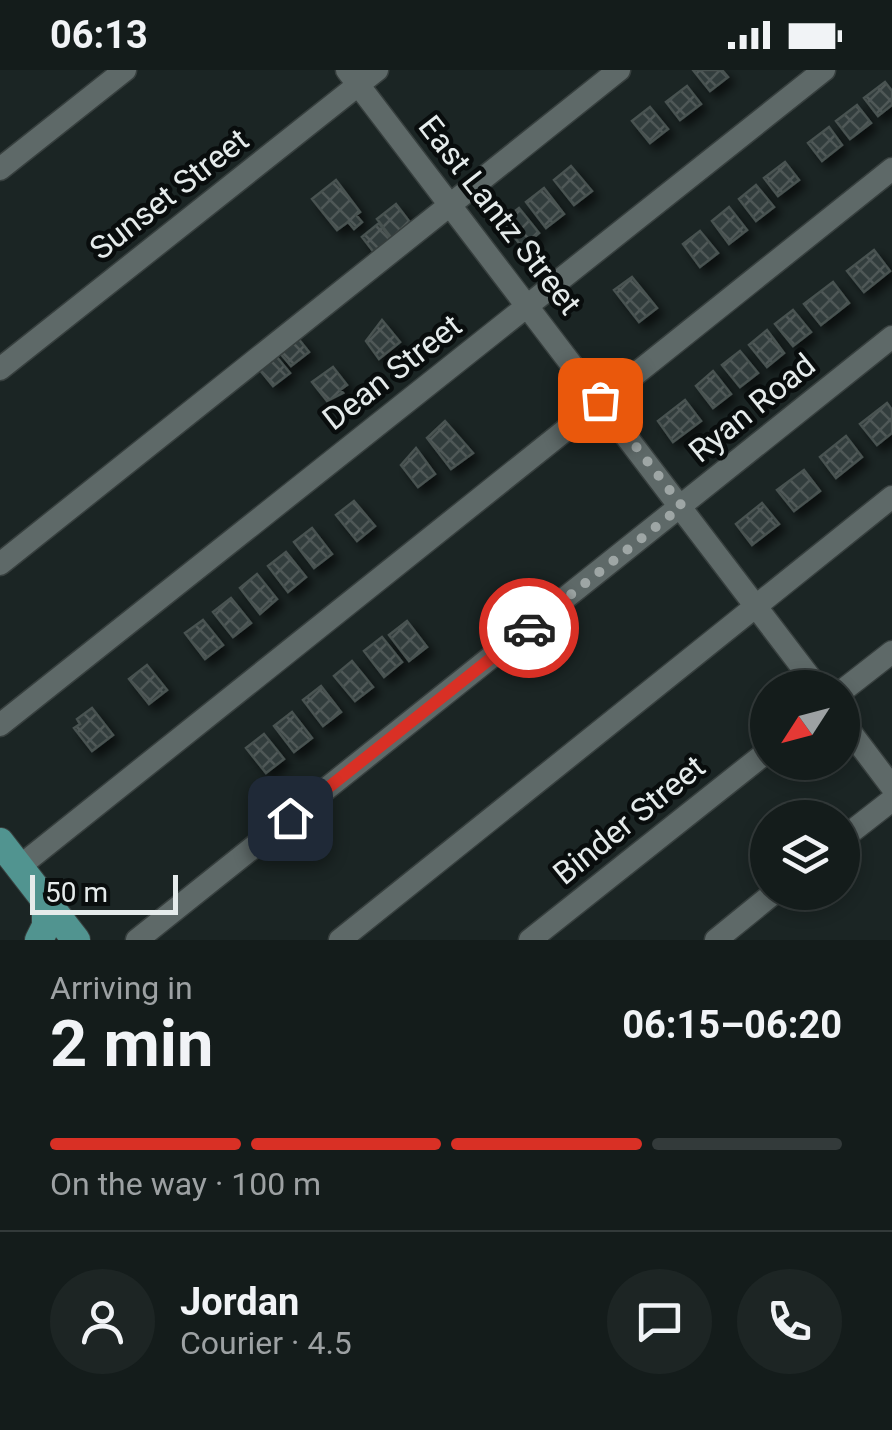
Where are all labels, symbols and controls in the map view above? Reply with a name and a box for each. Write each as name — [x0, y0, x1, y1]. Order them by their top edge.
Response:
text: 06:13 — [50, 13, 148, 57]
street label: East Lantz Street — [411, 108, 589, 322]
street label: Sunset Street — [82, 120, 256, 268]
street label: Dean Street — [315, 306, 469, 438]
street label: Ryan Road — [681, 346, 823, 470]
pin — [558, 358, 643, 443]
icon: bag — [573, 373, 628, 428]
courier — [479, 578, 579, 678]
icon: car — [502, 601, 557, 656]
north arrow — [750, 670, 860, 780]
map controls — [750, 670, 860, 910]
street label: Binder Street — [546, 747, 712, 893]
pin — [248, 776, 333, 861]
icon: home — [263, 791, 318, 846]
button: layers — [750, 800, 860, 910]
scale bar — [30, 870, 178, 914]
text: 50 m — [45, 876, 108, 909]
text: Arriving in — [50, 969, 193, 1007]
text: 06:15–06:20 — [622, 1003, 842, 1047]
text: 2 min — [50, 1006, 213, 1082]
text: On the way · 100 m — [50, 1165, 321, 1203]
button: person — [50, 1269, 155, 1374]
button: chat — [607, 1269, 712, 1374]
button: phone — [737, 1269, 842, 1374]
text: Jordan — [180, 1280, 299, 1324]
text: Courier · 4.5 — [180, 1324, 352, 1362]

